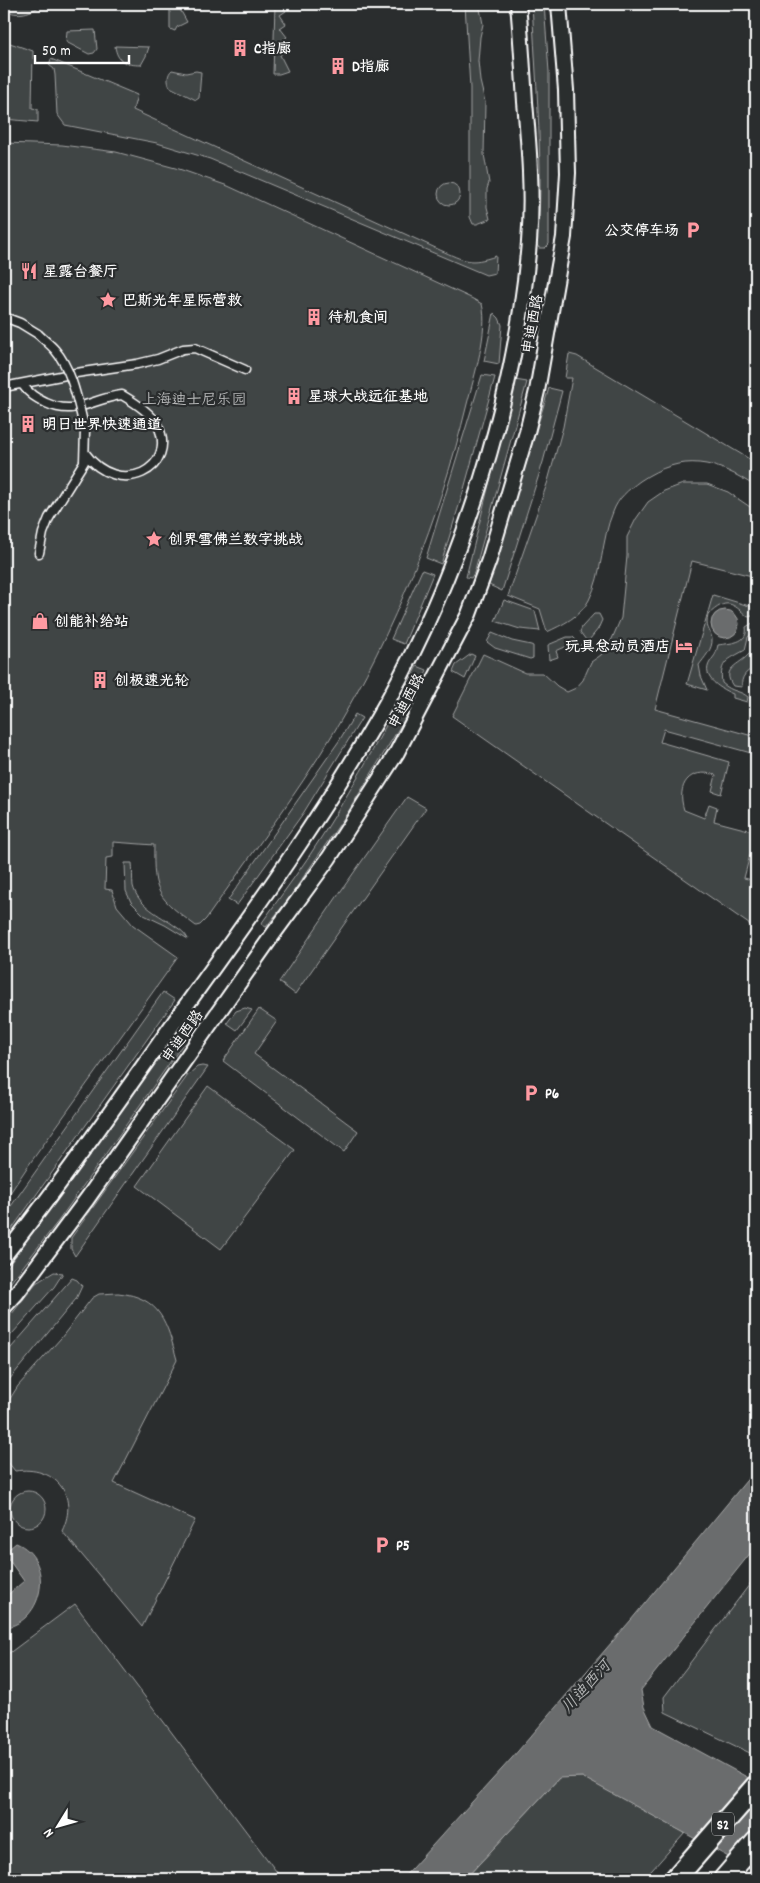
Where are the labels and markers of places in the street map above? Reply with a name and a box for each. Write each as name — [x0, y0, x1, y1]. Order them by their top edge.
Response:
building icon: C指廊 — [230, 38, 250, 58]
place label: C指廊 — [254, 39, 291, 61]
building icon: D指廊 — [328, 56, 348, 76]
place label: D指廊 — [352, 57, 390, 79]
parking icon: 公交停车场 — [683, 220, 703, 240]
place label: 公交停车场 — [604, 221, 679, 243]
restaurant icon: 星露台餐厅 — [19, 261, 39, 281]
place label: 星露台餐厅 — [43, 262, 118, 284]
place icon: 巴斯光年星际营救 — [98, 290, 118, 310]
place label: 巴斯光年星际营救 — [122, 291, 242, 313]
building icon: 待机食间 — [304, 307, 324, 327]
place label: 待机食间 — [328, 308, 388, 330]
building icon: 星球大战远征基地 — [284, 386, 304, 406]
place label: 星球大战远征基地 — [308, 387, 428, 409]
building icon: 明日世界快速通道 — [18, 414, 38, 434]
place label: 明日世界快速通道 — [42, 415, 162, 437]
place icon: 创界雪佛兰数字挑战 — [144, 529, 164, 549]
place label: 创界雪佛兰数字挑战 — [168, 530, 303, 552]
shop icon: 创能补给站 — [30, 611, 50, 631]
place label: 创能补给站 — [54, 612, 129, 634]
hotel icon: 玩具总动员酒店 — [674, 636, 694, 656]
place label: 玩具总动员酒店 — [565, 637, 670, 659]
building icon: 创极速光轮 — [90, 670, 110, 690]
place label: 创极速光轮 — [114, 671, 189, 693]
parking icon: P6 — [521, 1083, 541, 1103]
place label: P6 — [545, 1084, 559, 1106]
parking icon: P5 — [372, 1535, 392, 1555]
place label: P5 — [396, 1536, 410, 1558]

